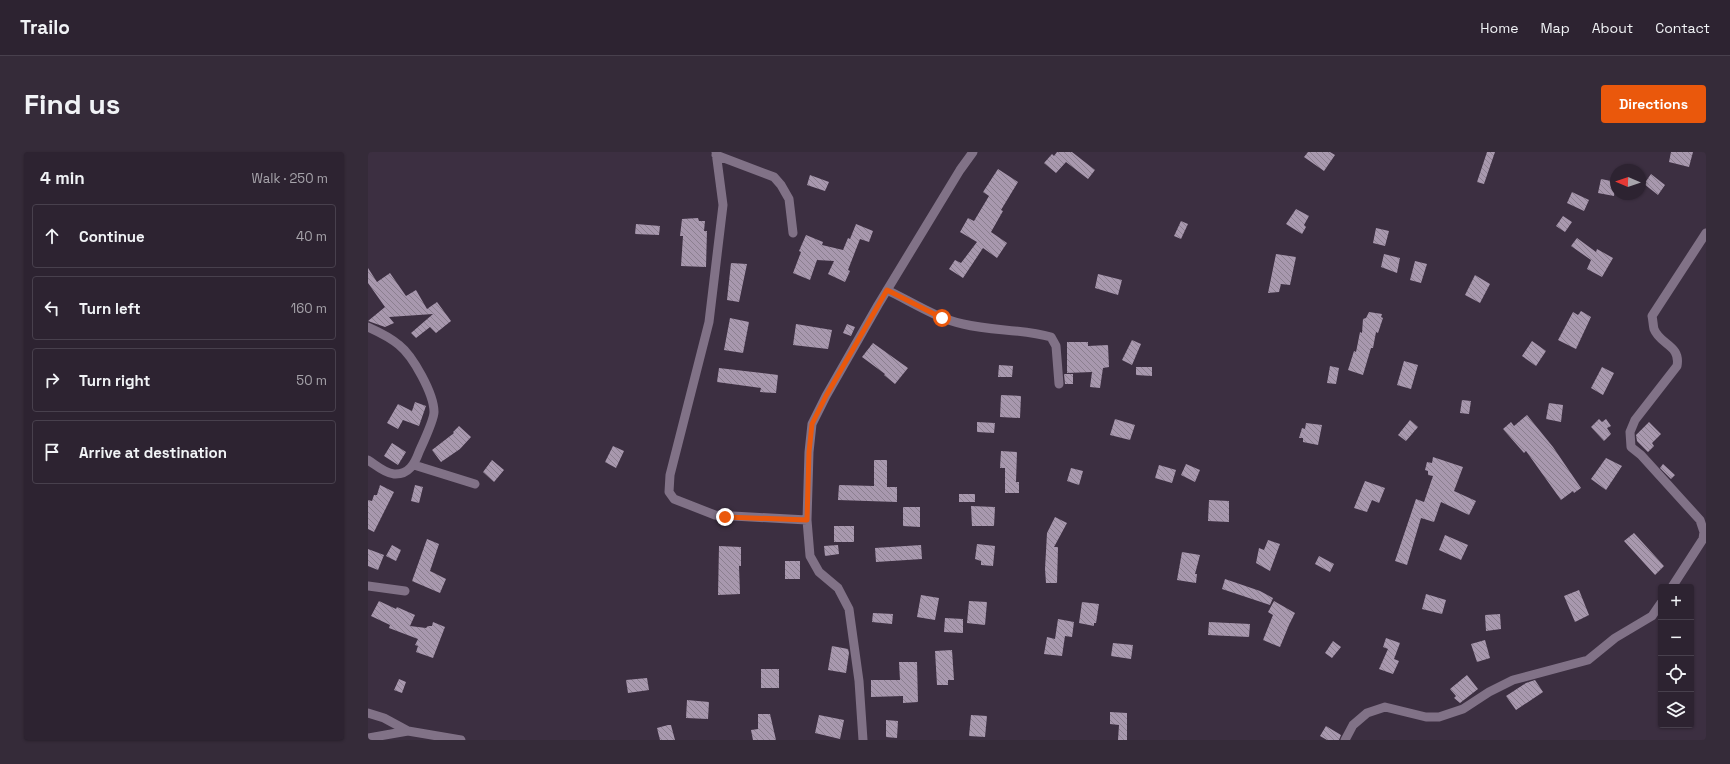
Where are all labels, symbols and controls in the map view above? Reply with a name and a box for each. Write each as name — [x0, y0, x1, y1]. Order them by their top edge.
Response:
text: Trailo — [20, 15, 70, 40]
text: Home — [1480, 19, 1518, 37]
text: Map — [1540, 19, 1570, 37]
text: About — [1592, 19, 1633, 37]
text: Contact — [1655, 19, 1710, 37]
button: Directions — [1601, 85, 1706, 123]
text: Find us — [24, 86, 121, 122]
north arrow — [1610, 164, 1646, 200]
text: 4 min — [40, 167, 85, 189]
text: Walk · 250 m — [252, 170, 328, 187]
icon: ahead — [41, 225, 63, 247]
text: Continue — [79, 227, 145, 246]
text: 40 m — [296, 228, 327, 245]
icon: left — [41, 297, 63, 319]
text: Turn left — [79, 299, 141, 318]
text: 160 m — [291, 300, 327, 317]
route start — [933, 309, 951, 327]
icon: right — [41, 369, 63, 391]
text: Turn right — [79, 371, 150, 390]
text: 50 m — [296, 372, 327, 389]
icon: arrive — [41, 441, 63, 463]
text: Arrive at destination — [79, 443, 227, 462]
route end — [716, 508, 734, 526]
map controls — [1658, 584, 1694, 728]
button: + — [1658, 584, 1694, 620]
button: − — [1658, 620, 1694, 656]
button: locate — [1658, 656, 1694, 692]
button: layers — [1658, 692, 1694, 728]

